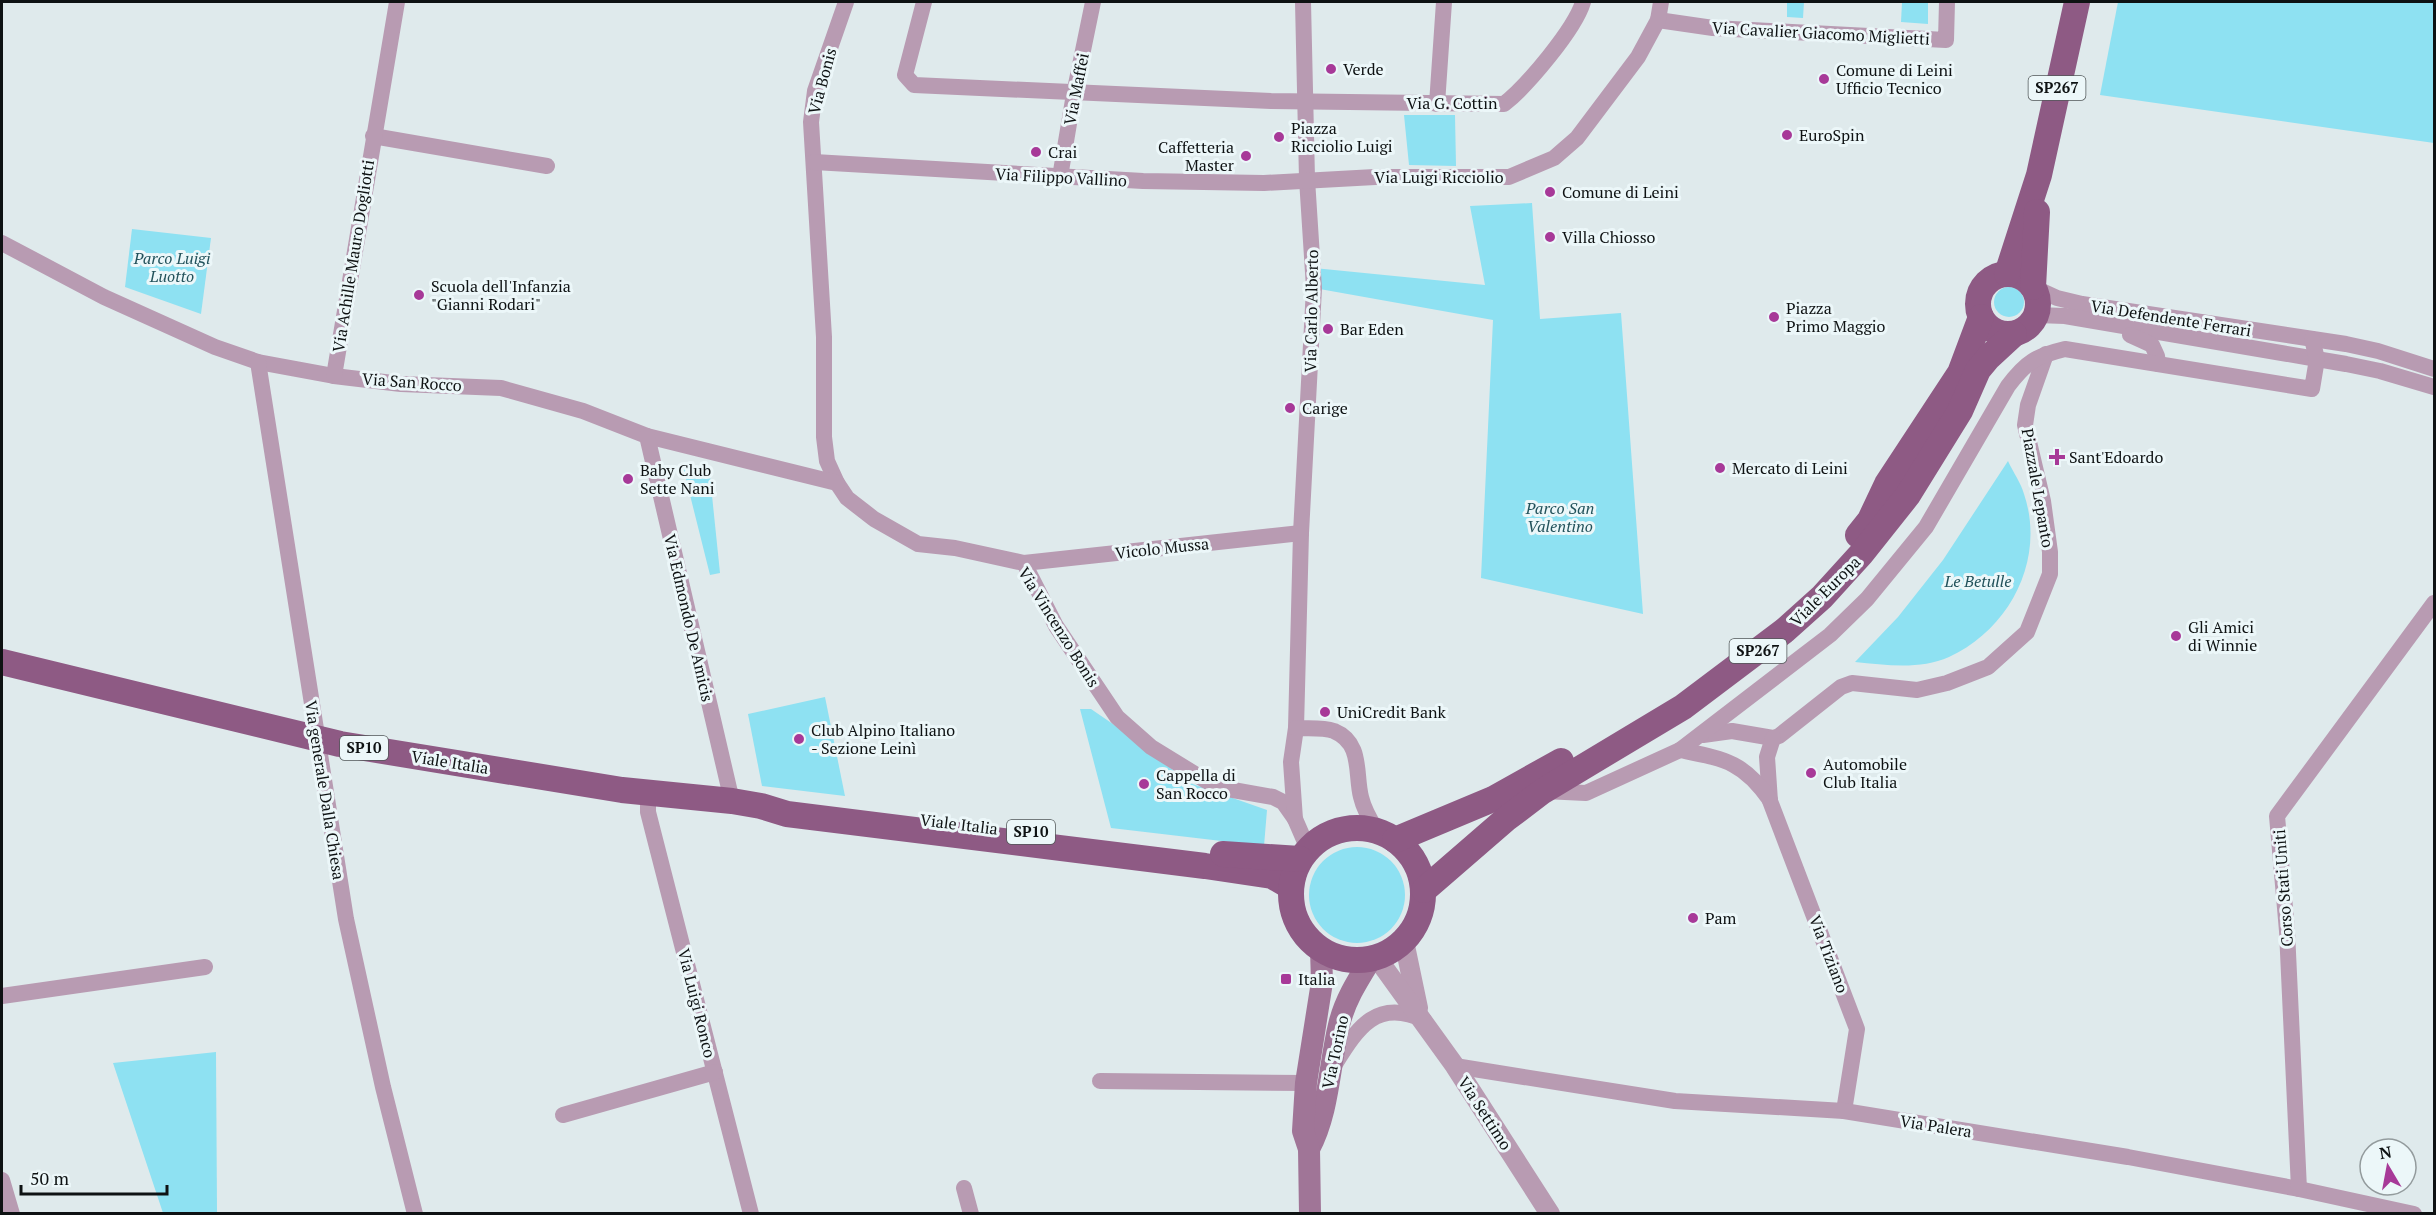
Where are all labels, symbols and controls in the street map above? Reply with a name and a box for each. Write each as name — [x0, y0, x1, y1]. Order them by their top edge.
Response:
street label: Via Cavalier Giacomo Miglietti — [1712, 16, 1931, 50]
street label: Via Bonis — [803, 45, 841, 117]
street label: Via Maffei — [1058, 51, 1094, 127]
place label: Verde — [1343, 58, 1384, 80]
place label: Comune di Leini Ufficio Tecnico — [1836, 59, 1953, 99]
marker: Verde — [1324, 62, 1338, 76]
marker: Comune di Leini Ufficio Tecnico — [1817, 72, 1831, 86]
road number: SP267 — [2028, 76, 2086, 100]
street label: Via G. Cottin — [1406, 92, 1498, 114]
place label: Piazza Ricciolio Luigi — [1291, 117, 1393, 157]
place label: EuroSpin — [1799, 124, 1865, 146]
marker: EuroSpin — [1780, 128, 1794, 142]
marker: Piazza Ricciolio Luigi — [1272, 130, 1286, 144]
place label: Caffetteria Master — [1158, 136, 1235, 176]
place label: Crai — [1048, 141, 1078, 163]
marker: Crai — [1029, 145, 1043, 159]
marker: Caffetteria Master — [1239, 149, 1253, 163]
street label: Via Achille Mauro Dogliotti — [327, 158, 379, 354]
street label: Via Filippo Vallino — [995, 163, 1128, 191]
street label: Via Luigi Ricciolio — [1374, 166, 1504, 188]
place label: Comune di Leini — [1562, 181, 1679, 203]
marker: Comune di Leini — [1543, 185, 1557, 199]
place label: Villa Chiosso — [1562, 226, 1656, 248]
marker: Villa Chiosso — [1543, 230, 1557, 244]
park label: Parco Luigi Luotto — [133, 247, 211, 287]
street label: Via Carlo Alberto — [1299, 249, 1323, 373]
place label: Scuola dell'Infanzia "Gianni Rodari" — [431, 275, 571, 315]
marker: Scuola dell'Infanzia "Gianni Rodari" — [412, 288, 426, 302]
street label: Via Defendente Ferrari — [2089, 294, 2253, 342]
place label: Piazza Primo Maggio — [1786, 297, 1886, 337]
marker: Piazza Primo Maggio — [1767, 310, 1781, 324]
place label: Bar Eden — [1340, 318, 1404, 340]
marker: Bar Eden — [1321, 322, 1335, 336]
street label: Via San Rocco — [362, 368, 463, 396]
place label: Carige — [1302, 397, 1348, 419]
marker: Carige — [1283, 401, 1297, 415]
street label: Piazzale Lepanto — [2017, 427, 2059, 550]
place label: Sant'Edoardo — [2069, 446, 2163, 468]
marker: Sant'Edoardo — [2050, 450, 2064, 464]
place label: Mercato di Leini — [1732, 457, 1848, 479]
place label: Baby Club Sette Nani — [640, 459, 715, 499]
marker: Mercato di Leini — [1713, 461, 1727, 475]
marker: Baby Club Sette Nani — [621, 472, 635, 486]
park label: Parco San Valentino — [1525, 497, 1594, 537]
street label: Via Edmondo De Amicis — [659, 532, 719, 704]
street label: Vicolo Mussa — [1114, 532, 1210, 564]
street label: Viale Europa — [1785, 551, 1865, 631]
street label: Via Vincenzo Bonis — [1013, 563, 1105, 691]
park label: Le Betulle — [1944, 570, 2011, 592]
place label: Gli Amici di Winnie — [2188, 616, 2257, 656]
marker: Gli Amici di Winnie — [2169, 629, 2183, 643]
road number: SP267 — [1730, 639, 1786, 663]
street label: Via generale Dalla Chiesa — [300, 699, 350, 881]
place label: UniCredit Bank — [1337, 701, 1447, 723]
marker: UniCredit Bank — [1318, 705, 1332, 719]
place label: Club Alpino Italiano - Sezione Leinì — [811, 719, 955, 759]
marker: Club Alpino Italiano - Sezione Leinì — [792, 732, 806, 746]
road number: SP10 — [340, 736, 388, 760]
street label: Viale Italia — [410, 745, 490, 779]
place label: Automobile Club Italia — [1823, 753, 1907, 793]
place label: Cappella di San Rocco — [1156, 764, 1236, 804]
marker: Automobile Club Italia — [1804, 766, 1818, 780]
marker: Cappella di San Rocco — [1137, 777, 1151, 791]
street label: Viale Italia — [919, 808, 999, 840]
road number: SP10 — [1007, 820, 1055, 844]
street label: Corso Stati Uniti — [2268, 828, 2298, 947]
place label: Pam — [1705, 907, 1737, 929]
marker: Pam — [1686, 911, 1700, 925]
street label: Via Tiziano — [1804, 912, 1854, 996]
street label: Via Luigi Ronco — [673, 946, 721, 1060]
place label: Italia — [1298, 968, 1335, 990]
marker: Italia — [1279, 972, 1293, 986]
street label: Via Torino — [1316, 1013, 1354, 1091]
street label: Via Settimo — [1453, 1072, 1517, 1154]
street label: Via Palera — [1899, 1109, 1973, 1143]
north arrow — [2358, 1137, 2418, 1197]
text: N — [2378, 1140, 2393, 1164]
scale bar — [21, 1158, 166, 1196]
text: 50 m — [30, 1166, 70, 1190]

